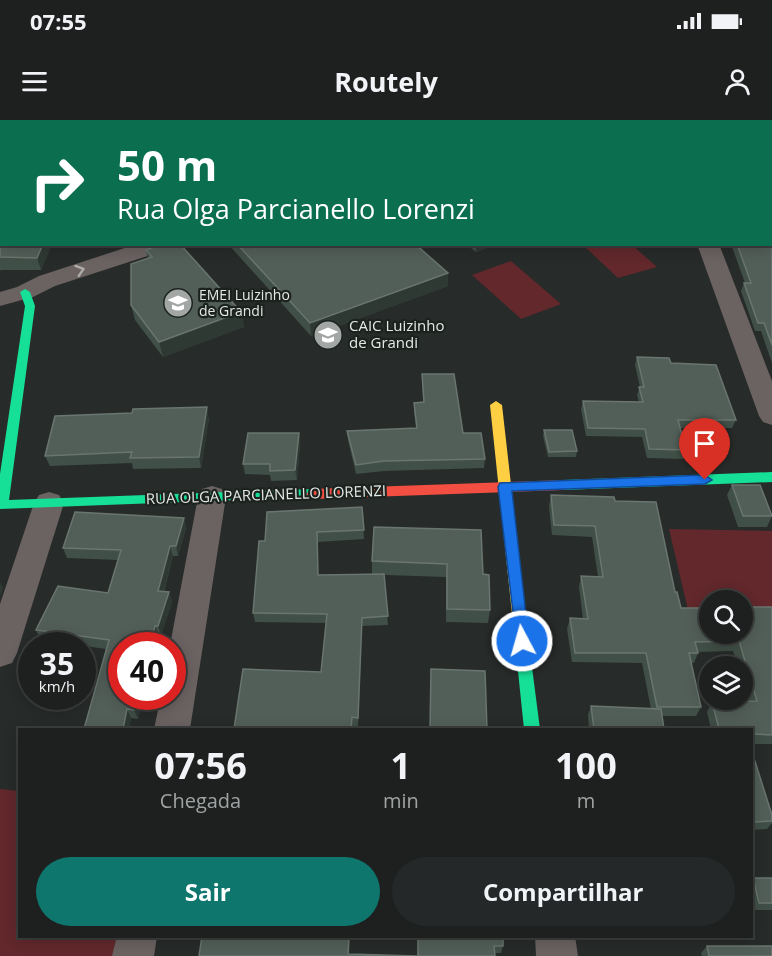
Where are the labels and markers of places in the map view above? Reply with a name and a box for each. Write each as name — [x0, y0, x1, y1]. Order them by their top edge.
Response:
place label: EMEI Luizinho de Grandi — [199, 285, 290, 320]
school or university icon: EMEI Luizinho de Grandi — [162, 287, 194, 319]
place label: CAIC Luizinho de Grandi — [349, 315, 445, 352]
school or university icon: CAIC Luizinho de Grandi — [312, 319, 344, 351]
pin — [679, 418, 730, 480]

